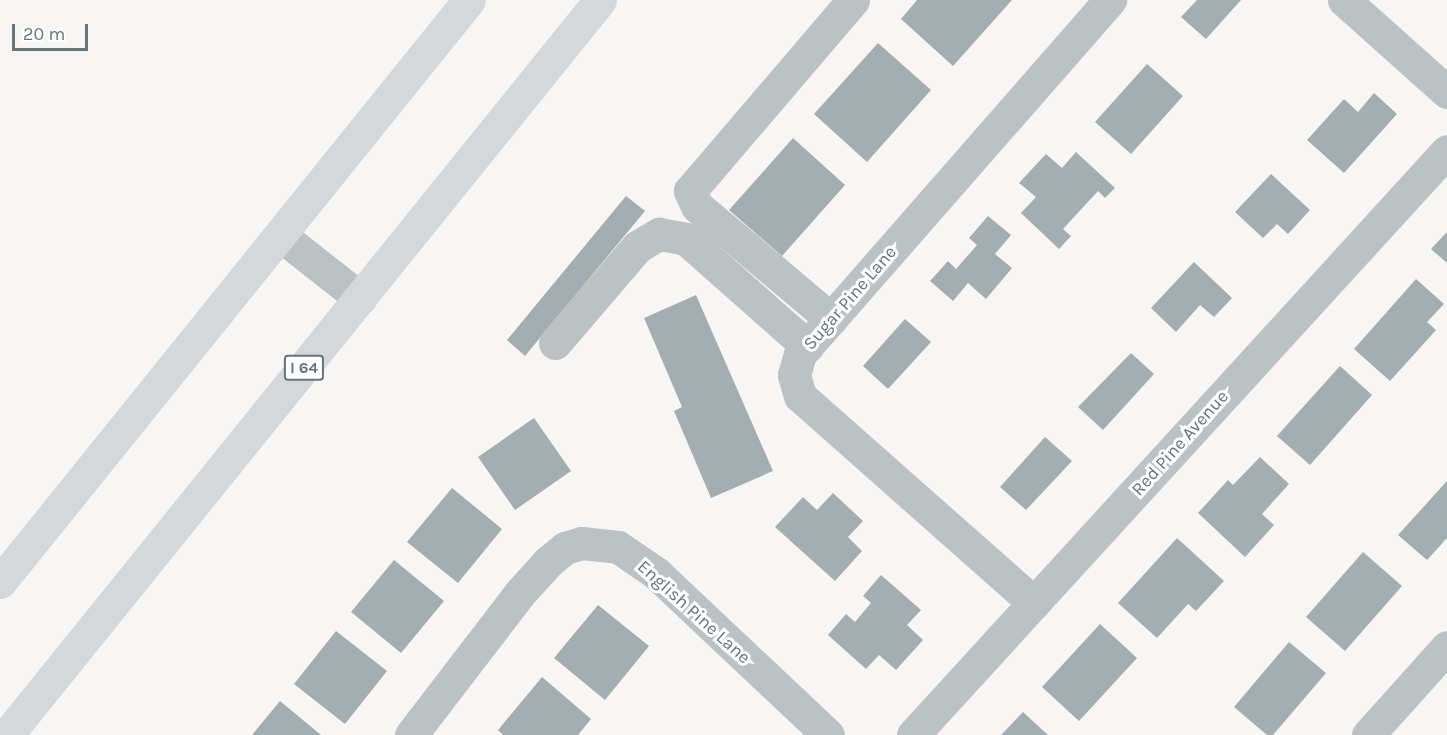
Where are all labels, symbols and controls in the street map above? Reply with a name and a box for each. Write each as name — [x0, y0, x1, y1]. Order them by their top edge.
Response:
scale bar — [15, 12, 92, 50]
text: 20 m — [23, 23, 65, 45]
street label: Sugar Pine Lane — [799, 242, 901, 354]
road number: I 64 — [283, 355, 325, 381]
street label: Red Pine Avenue — [1127, 386, 1233, 500]
street label: English Pine Lane — [633, 556, 755, 668]

